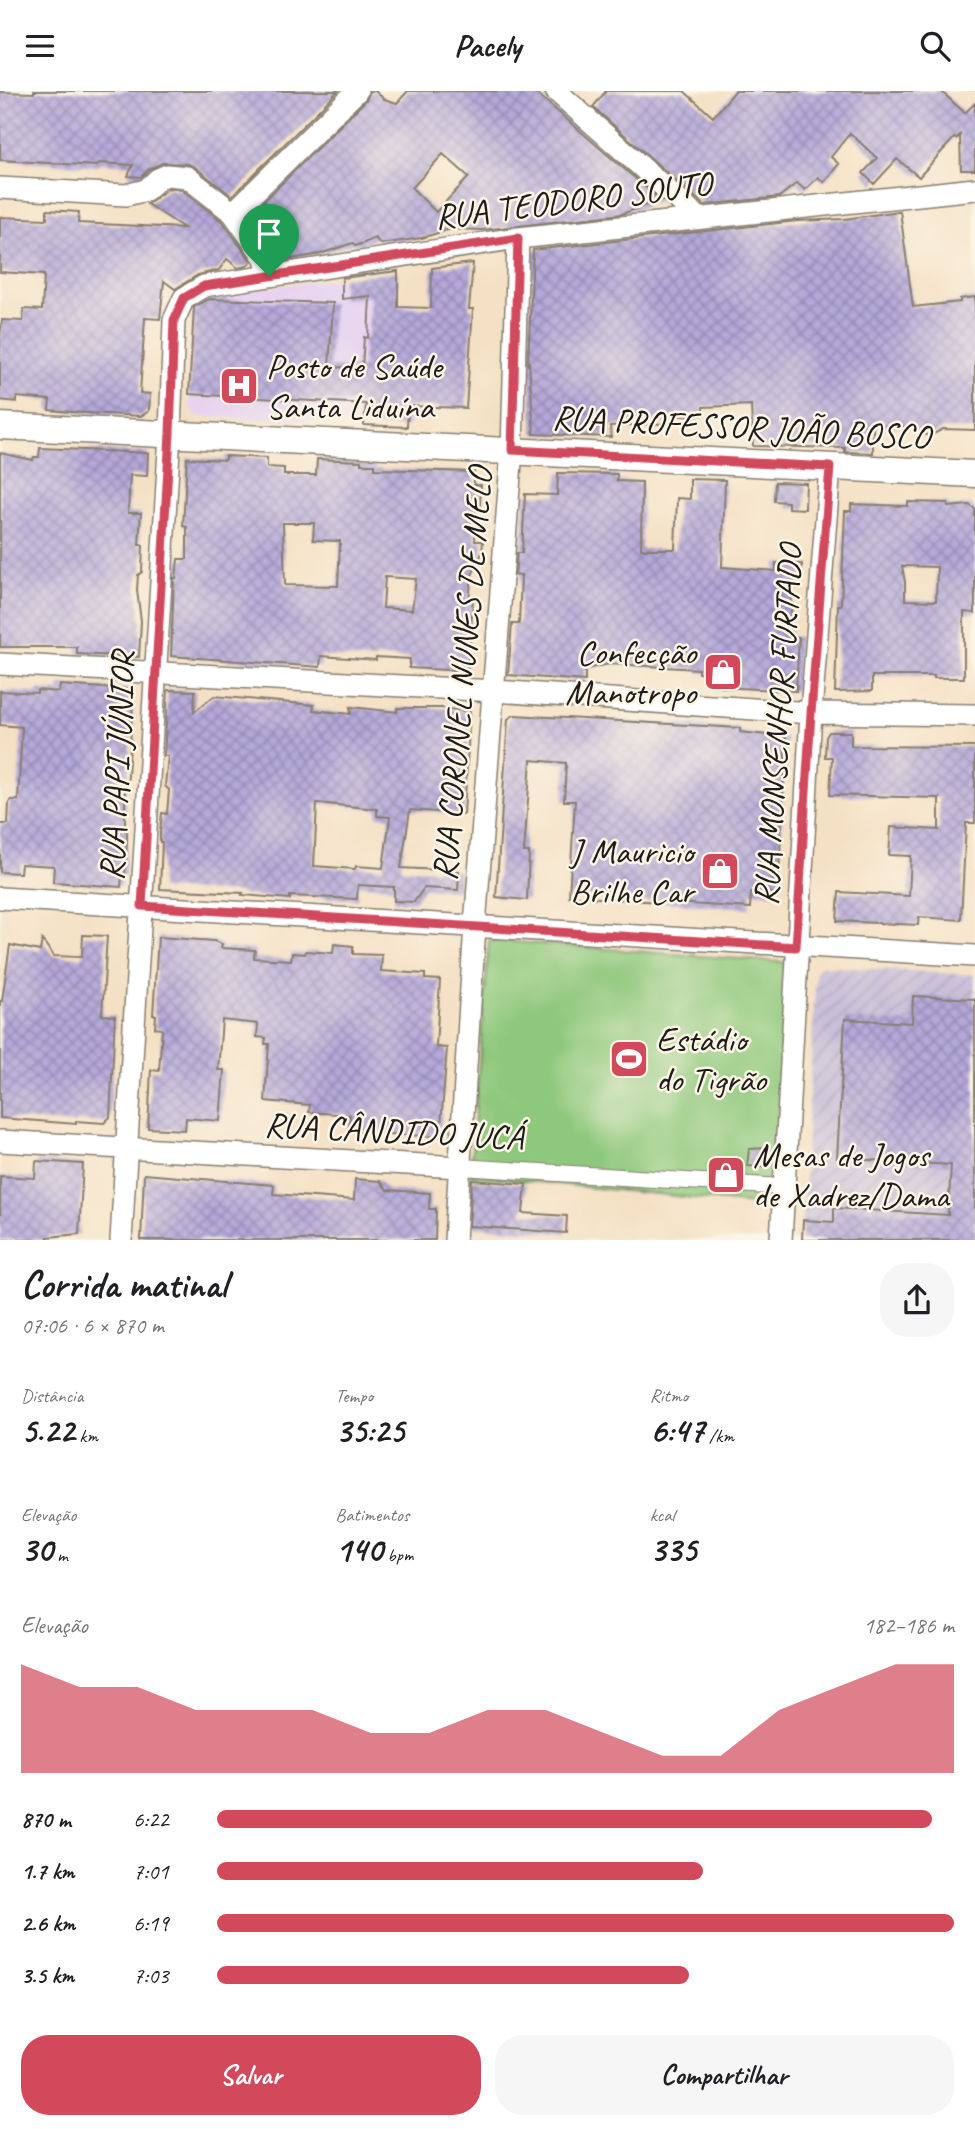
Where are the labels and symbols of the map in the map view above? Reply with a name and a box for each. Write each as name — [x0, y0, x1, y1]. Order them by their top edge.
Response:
street label: RUA TEODORO SOUTO — [432, 160, 717, 239]
pin — [239, 204, 299, 276]
place label: Posto de Saúde Santa Liduína — [266, 344, 444, 429]
hospital icon: Posto de Saúde Santa Liduína — [218, 365, 260, 407]
street label: RUA PROFESSOR JOÃO BOSCO — [551, 395, 935, 460]
street label: RUA CORONEL NUNES DE MELO — [422, 462, 503, 883]
street label: RUA MONSENHOR FURTADO — [743, 540, 813, 907]
place label: Confecção Manotropo — [565, 630, 698, 715]
street label: RUA PAPI JÚNIOR — [89, 647, 146, 882]
shop icon: Confecção Manotropo — [702, 651, 744, 693]
place label: J Mauricio Brilhe Car — [568, 829, 697, 914]
shop icon: J Mauricio Brilhe Car — [699, 850, 741, 892]
place label: Estádio do Tigrão — [656, 1017, 767, 1102]
sports icon: Estádio do Tigrão — [608, 1038, 650, 1080]
street label: RUA CÂNDIDO JUCÁ — [263, 1102, 529, 1160]
place label: Mesas de Jogos de Xadrez/Dama — [753, 1133, 950, 1218]
shop icon: Mesas de Jogos de Xadrez/Dama — [705, 1154, 747, 1196]

